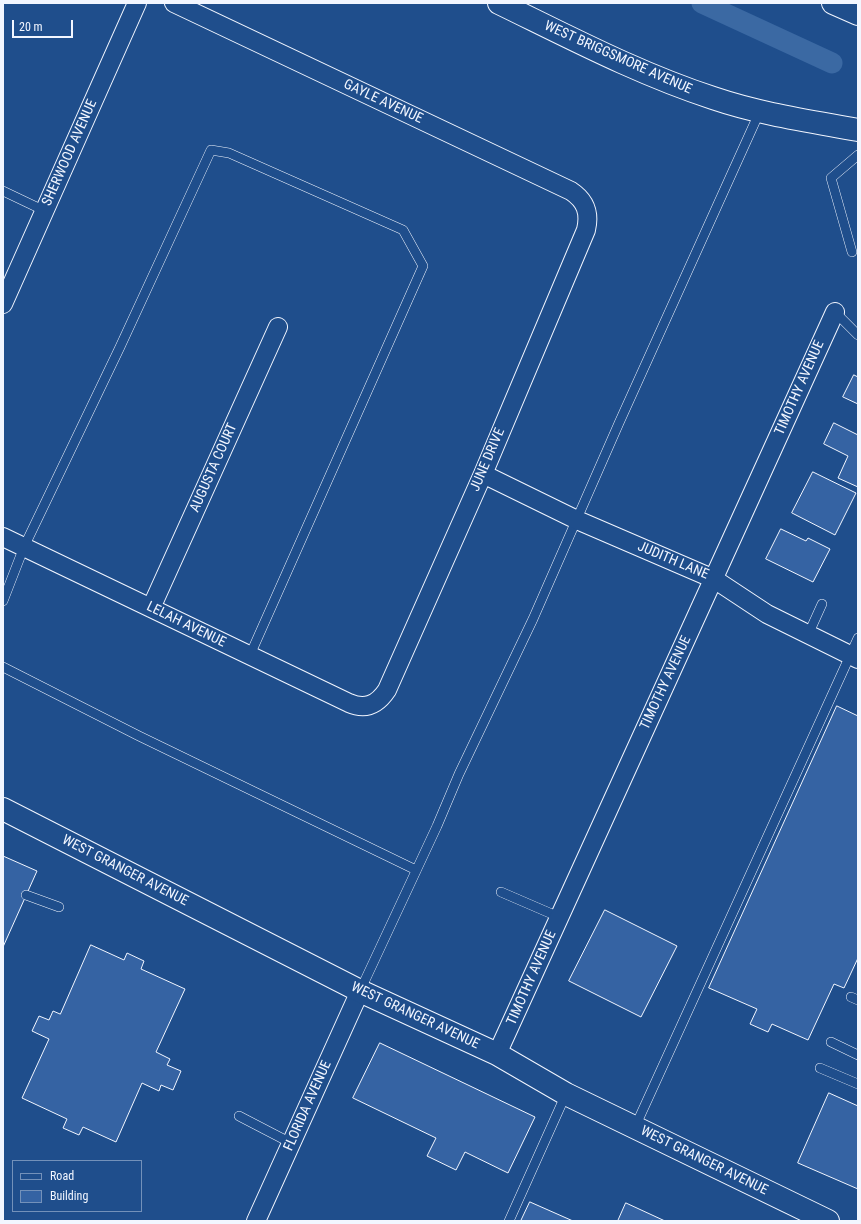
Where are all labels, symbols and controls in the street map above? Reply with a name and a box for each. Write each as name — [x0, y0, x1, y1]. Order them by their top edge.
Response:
scale bar — [14, 12, 75, 38]
street label: WEST BRIGGSMORE AVENUE — [541, 18, 695, 98]
text: 20 m — [19, 20, 43, 34]
street label: GAYLE AVENUE — [341, 76, 425, 128]
street label: SHERWOOD AVENUE — [39, 97, 101, 209]
street label: TIMOTHY AVENUE — [772, 338, 828, 438]
street label: AUGUSTA COURT — [187, 421, 241, 515]
street label: JUNE DRIVE — [467, 426, 509, 494]
street label: JUDITH LANE — [635, 538, 711, 584]
street label: LELAH AVENUE — [144, 599, 228, 651]
street label: TIMOTHY AVENUE — [637, 633, 695, 733]
street label: WEST GRANGER AVENUE — [59, 832, 191, 910]
street label: TIMOTHY AVENUE — [504, 928, 560, 1028]
street label: WEST GRANGER AVENUE — [348, 979, 482, 1053]
street label: FLORIDA AVENUE — [281, 1058, 335, 1154]
street label: WEST GRANGER AVENUE — [638, 1123, 770, 1199]
legend — [12, 1160, 142, 1212]
text: Road — [50, 1169, 74, 1183]
text: Building — [50, 1189, 88, 1203]

